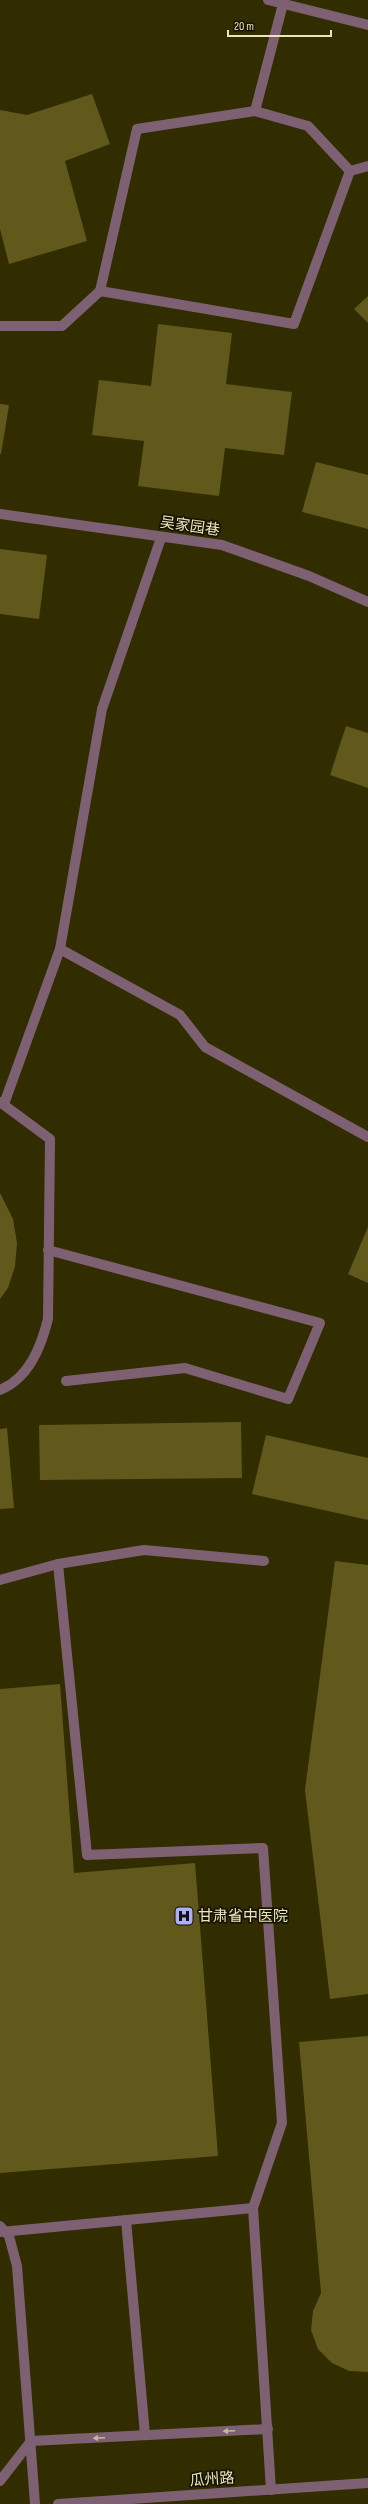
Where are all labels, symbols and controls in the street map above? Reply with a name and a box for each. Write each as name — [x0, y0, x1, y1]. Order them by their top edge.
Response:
scale bar — [228, 12, 331, 38]
text: 20 m — [234, 19, 254, 34]
street label: 吴家园巷 — [159, 513, 221, 540]
hospital icon: 甘肃省中医院 — [173, 1905, 195, 1927]
place label: 甘肃省中医院 — [198, 1907, 288, 1926]
one-way arrow — [222, 2428, 235, 2434]
one-way arrow — [93, 2434, 105, 2441]
street label: 瓜州路 — [189, 2468, 235, 2491]

